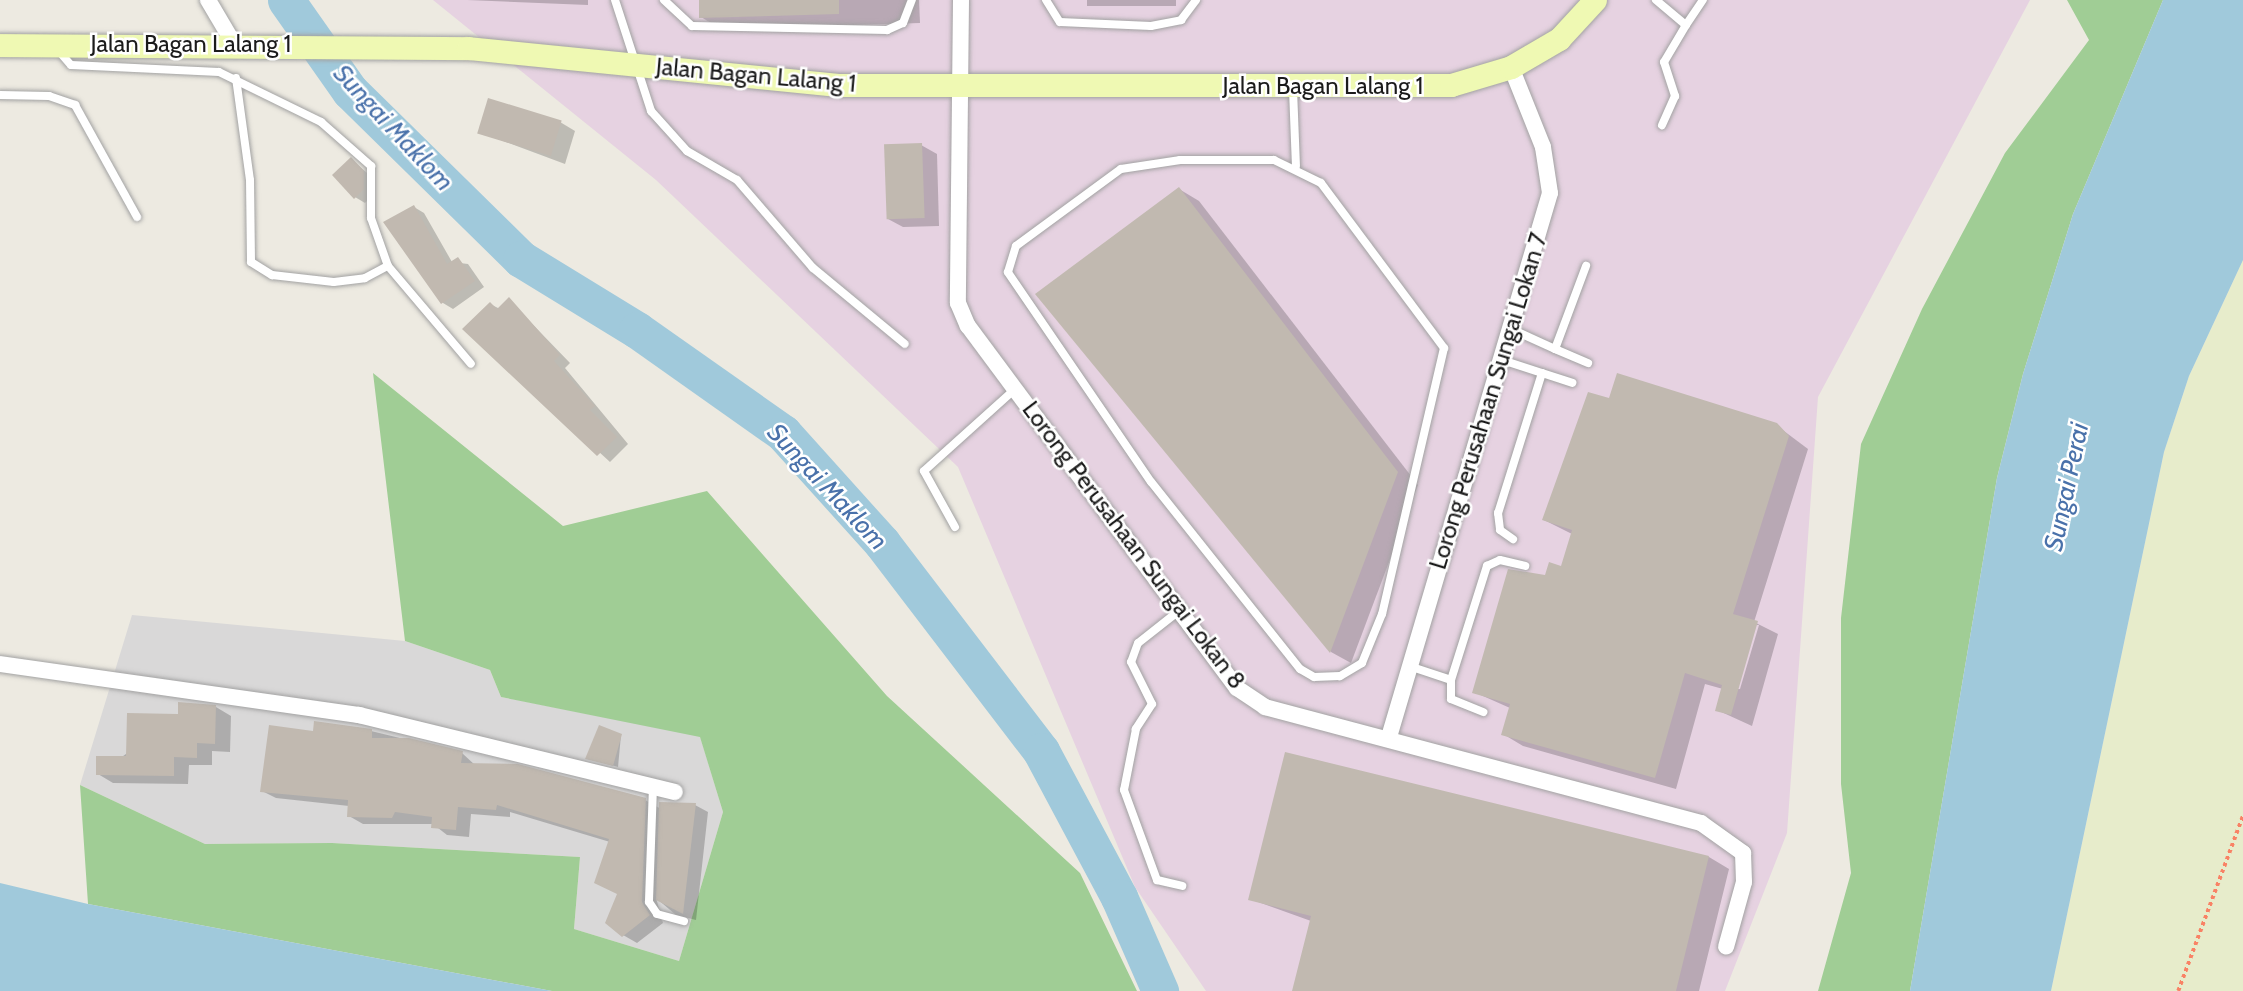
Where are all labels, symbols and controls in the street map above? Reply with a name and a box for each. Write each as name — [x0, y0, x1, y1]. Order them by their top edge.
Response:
street label: Jalan Bagan Lalang 1 — [91, 30, 291, 58]
street label: Jalan Bagan Lalang 1 — [655, 52, 857, 98]
water label: Sungai Maklom — [326, 58, 460, 198]
street label: Jalan Bagan Lalang 1 — [1223, 72, 1423, 100]
street label: Lorong Perusahaan Sungai Lokan 7 — [1423, 229, 1553, 573]
street label: Lorong Perusahaan Sungai Lokan 8 — [1016, 395, 1252, 695]
water label: Sungai Maklom — [760, 417, 894, 557]
water label: Sungai Perai — [2038, 420, 2096, 554]

